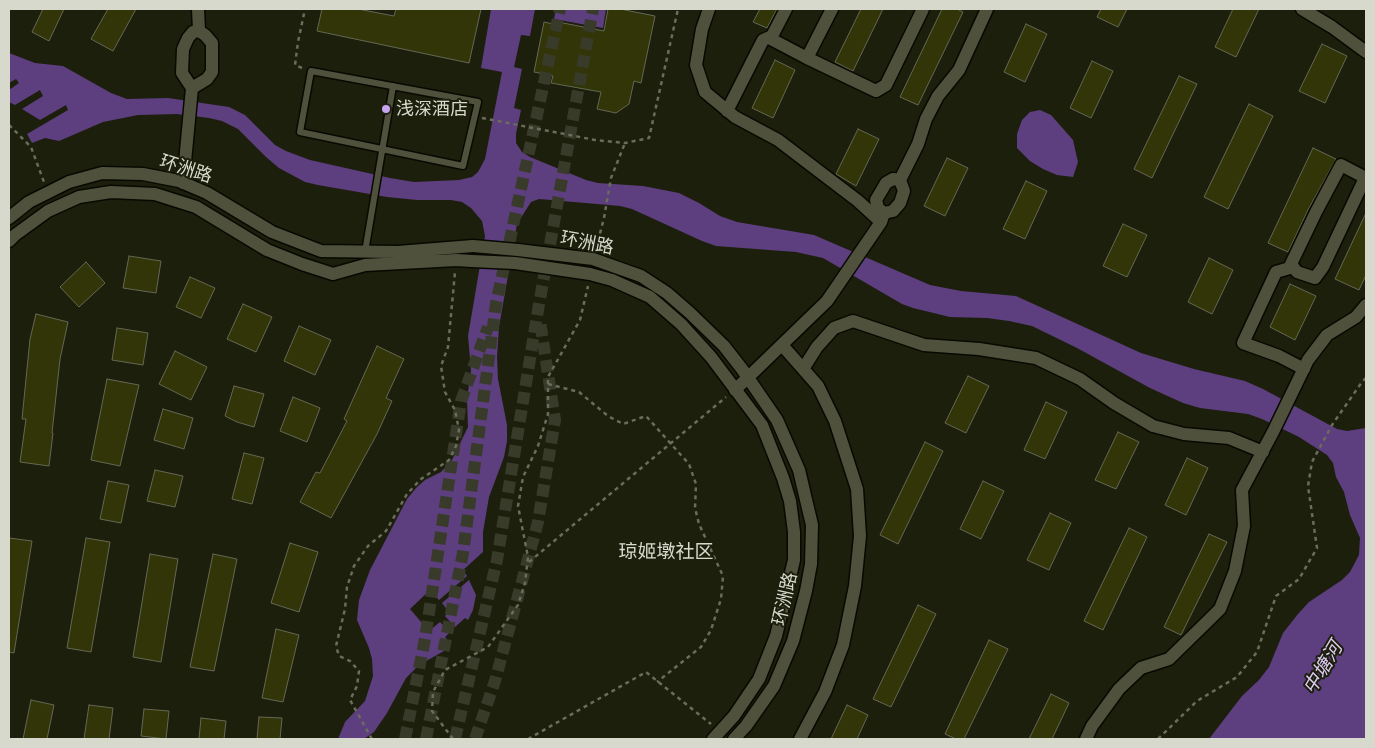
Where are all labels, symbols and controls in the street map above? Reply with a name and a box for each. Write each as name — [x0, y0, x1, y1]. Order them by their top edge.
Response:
place label: 浅深酒店 — [396, 98, 468, 120]
marker: 浅深酒店 — [380, 103, 392, 115]
street label: 环洲路 — [157, 150, 215, 188]
street label: 环洲路 — [558, 227, 616, 259]
district label: 琼姬墩社区 — [619, 541, 713, 563]
street label: 环洲路 — [768, 570, 802, 628]
water label: 中塘河 — [1299, 638, 1347, 698]

